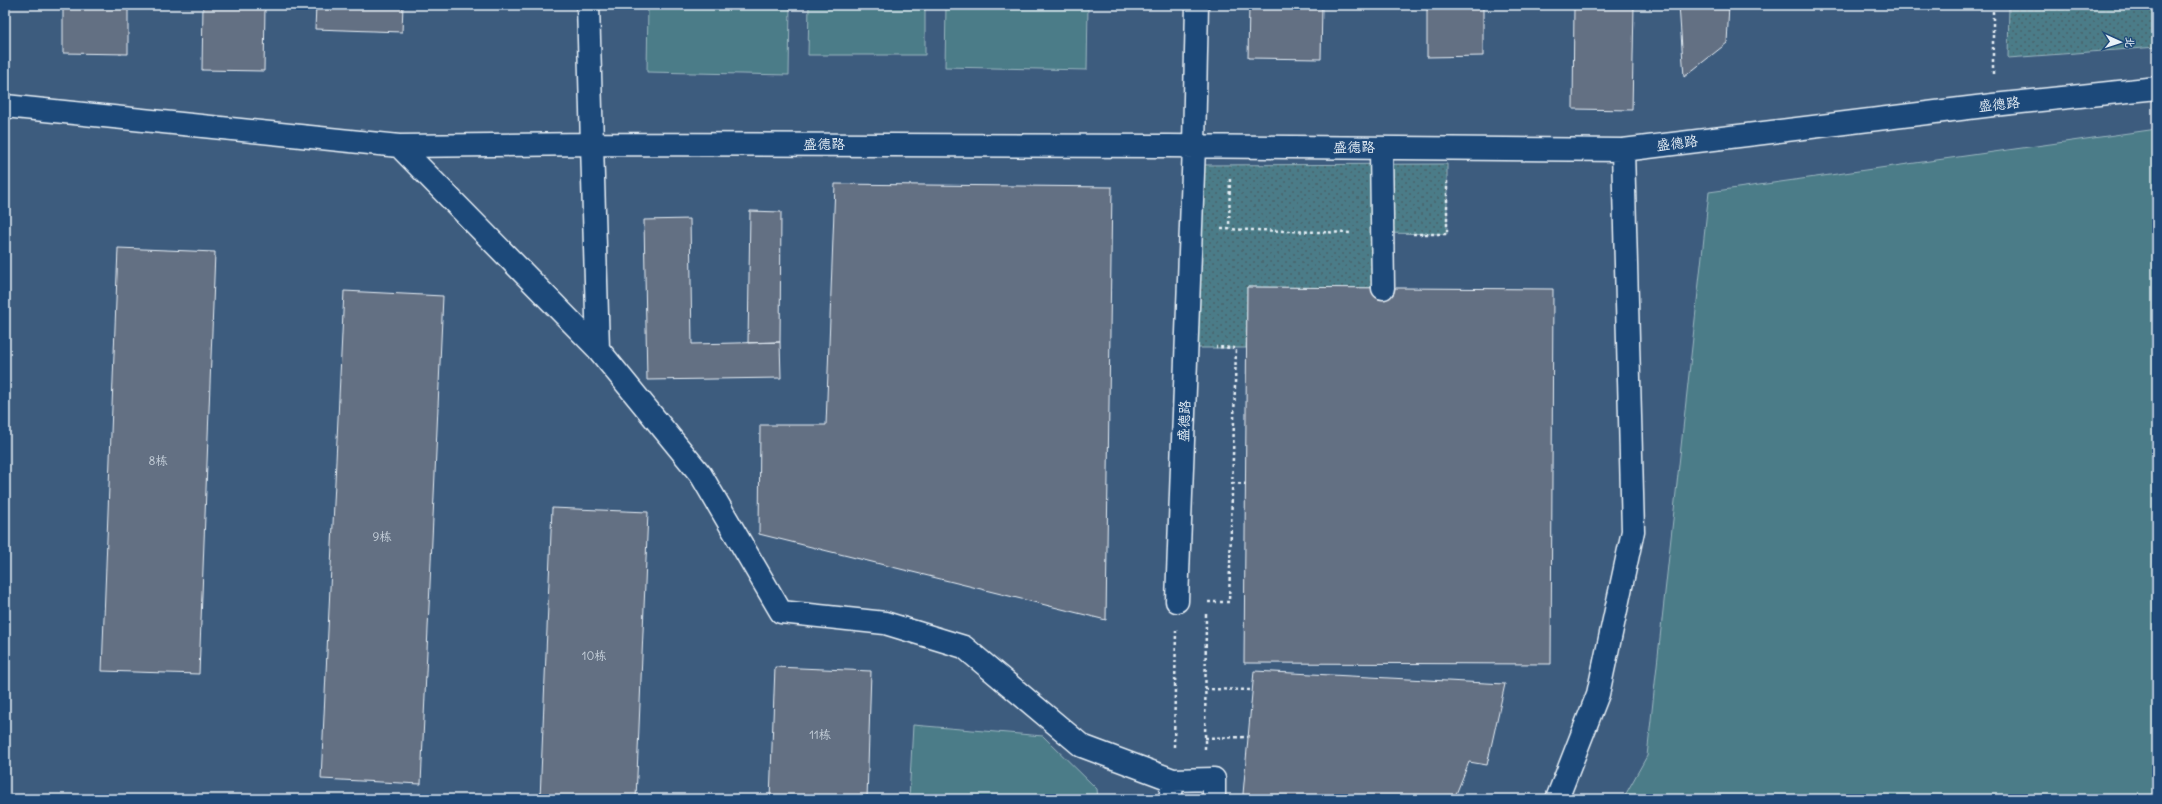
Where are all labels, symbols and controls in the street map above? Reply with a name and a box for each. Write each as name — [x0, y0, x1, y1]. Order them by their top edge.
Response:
north arrow — [2100, 22, 2140, 62]
text: 北 — [2123, 37, 2137, 48]
street label: 盛德路 — [1977, 93, 2021, 115]
street label: 盛德路 — [1655, 132, 1699, 154]
street label: 盛德路 — [803, 135, 845, 153]
street label: 盛德路 — [1333, 138, 1375, 156]
street label: 盛德路 — [1174, 400, 1194, 442]
house number: 8栋 — [149, 453, 167, 468]
house number: 9栋 — [373, 529, 391, 544]
house number: 10栋 — [582, 648, 606, 663]
house number: 11栋 — [809, 727, 831, 742]

